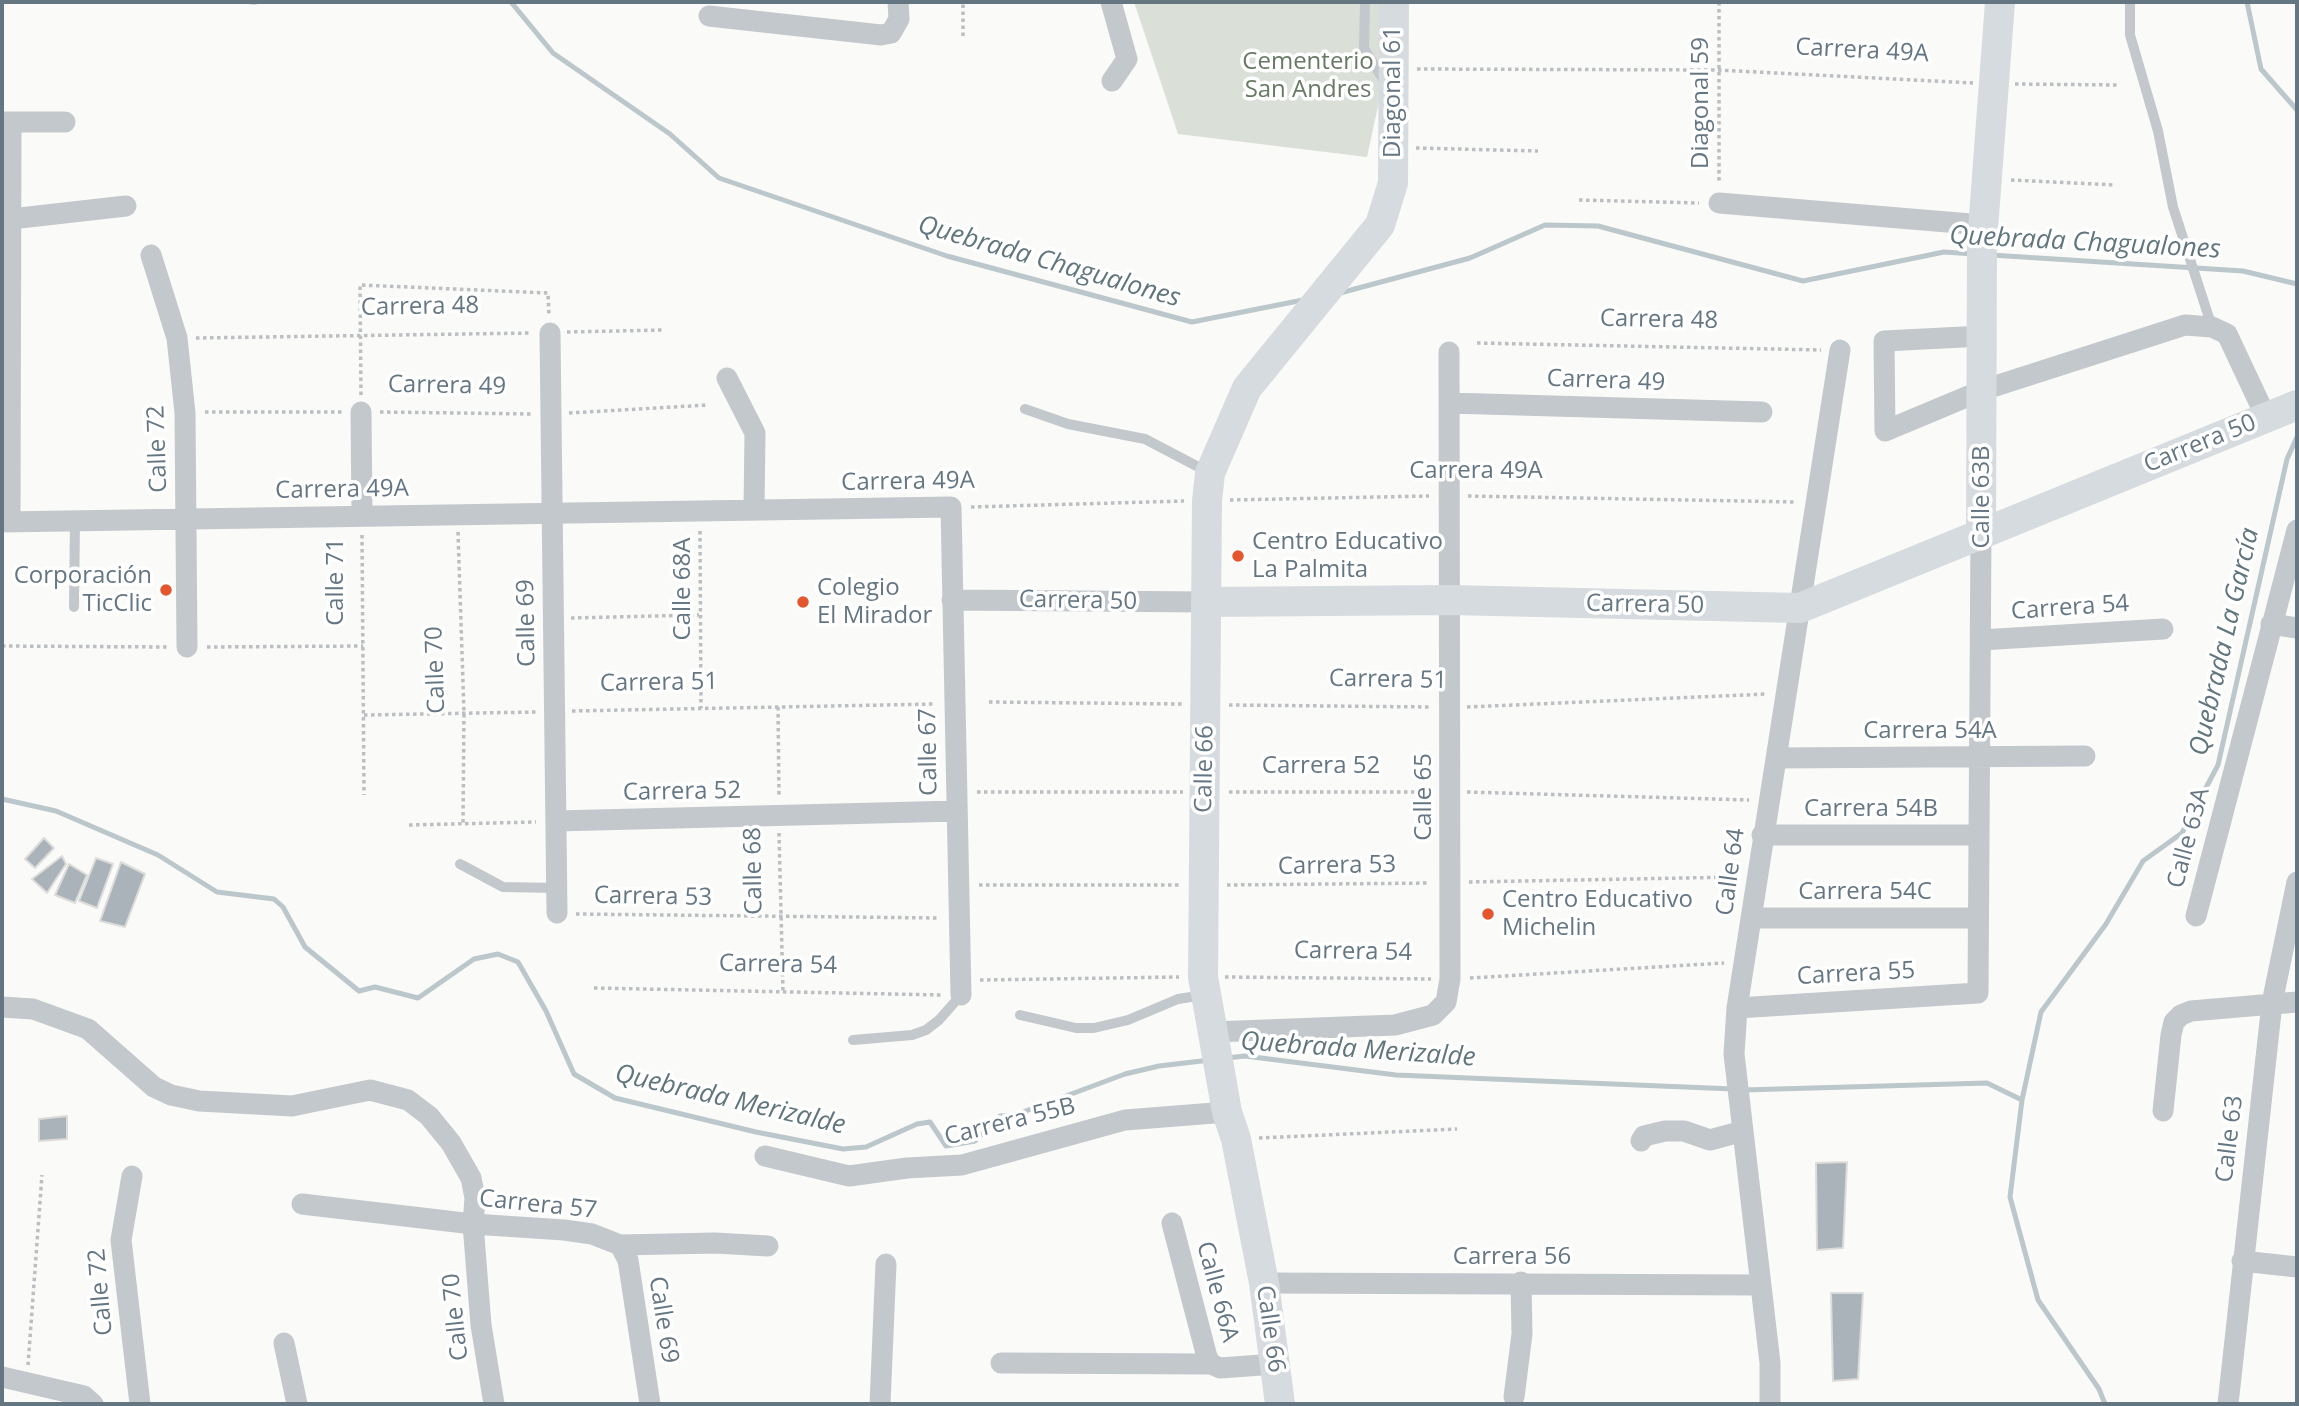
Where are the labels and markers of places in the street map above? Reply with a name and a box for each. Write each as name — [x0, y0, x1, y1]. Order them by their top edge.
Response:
place label: Centro Educativo La Palmita — [1252, 528, 1443, 584]
marker: Centro Educativo La Palmita — [1230, 548, 1246, 564]
place label: Corporación TicClic — [14, 562, 152, 618]
place label: Colegio El Mirador — [817, 574, 932, 630]
marker: Corporación TicClic — [158, 582, 174, 598]
marker: Colegio El Mirador — [795, 594, 811, 610]
place label: Centro Educativo Michelin — [1502, 886, 1693, 942]
marker: Centro Educativo Michelin — [1480, 906, 1496, 922]

